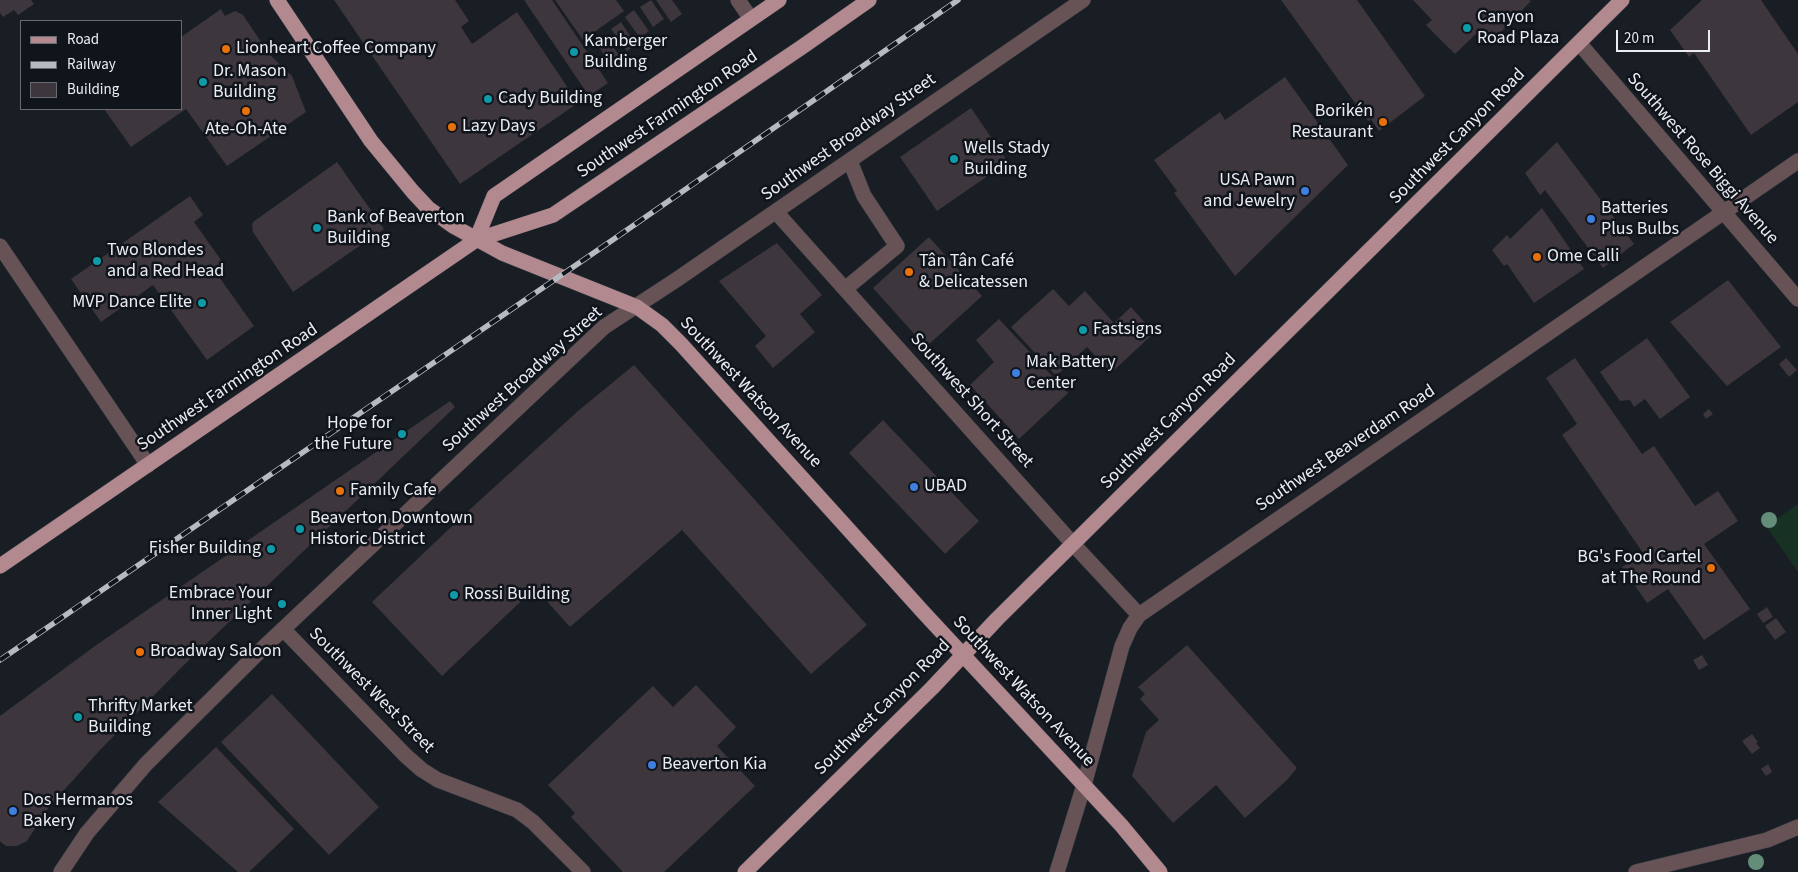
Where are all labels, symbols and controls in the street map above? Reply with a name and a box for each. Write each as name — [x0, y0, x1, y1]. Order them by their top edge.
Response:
place label: Canyon Road Plaza — [1477, 7, 1559, 50]
legend — [20, 20, 182, 110]
scale bar — [1618, 20, 1712, 52]
marker: Canyon Road Plaza — [1461, 22, 1473, 34]
text: 20 m — [1624, 28, 1654, 49]
text: Road — [67, 29, 99, 50]
place label: Kamberger Building — [584, 31, 667, 74]
place label: Lionheart Coffee Company — [236, 38, 436, 60]
marker: Lionheart Coffee Company — [220, 43, 232, 55]
marker: Kamberger Building — [568, 46, 580, 58]
street label: Southwest Farmington Road — [574, 46, 762, 184]
text: Railway — [67, 54, 116, 75]
place label: Dr. Mason Building — [213, 61, 287, 104]
street label: Southwest Canyon Road — [1386, 65, 1530, 209]
street label: Southwest Rose Biggi Avenue — [1622, 69, 1782, 249]
street label: Southwest Broadway Street — [758, 70, 940, 206]
marker: Dr. Mason Building — [197, 76, 209, 88]
text: Building — [67, 79, 119, 100]
place label: Cady Building — [498, 88, 602, 110]
marker: Cady Building — [482, 93, 494, 105]
place label: Borikén Restaurant — [1291, 101, 1373, 144]
marker: Ate-Oh-Ate — [240, 105, 252, 117]
place label: Lazy Days — [462, 116, 535, 138]
marker: Borikén Restaurant — [1377, 116, 1389, 128]
place label: Ate-Oh-Ate — [205, 119, 287, 141]
marker: Lazy Days — [446, 121, 458, 133]
place label: Wells Stady Building — [964, 138, 1050, 180]
marker: Wells Stady Building — [948, 153, 960, 165]
place label: USA Pawn and Jewelry — [1203, 170, 1295, 212]
marker: USA Pawn and Jewelry — [1299, 185, 1311, 197]
place label: Batteries Plus Bulbs — [1601, 198, 1679, 240]
place label: Bank of Beaverton Building — [327, 207, 465, 250]
marker: Batteries Plus Bulbs — [1585, 213, 1597, 225]
marker: Bank of Beaverton Building — [311, 222, 323, 234]
place label: Two Blondes and a Red Head — [107, 240, 224, 282]
place label: Ome Calli — [1547, 246, 1619, 268]
place label: Tân Tân Café & Delicatessen — [919, 251, 1028, 294]
marker: Ome Calli — [1531, 251, 1543, 263]
marker: Two Blondes and a Red Head — [91, 255, 103, 267]
marker: Tân Tân Café & Delicatessen — [903, 266, 915, 278]
place label: MVP Dance Elite — [72, 292, 192, 314]
marker: MVP Dance Elite — [196, 297, 208, 309]
street label: Southwest Broadway Street — [439, 302, 607, 458]
street label: Southwest Watson Avenue — [674, 313, 826, 473]
street label: Southwest Farmington Road — [134, 319, 322, 457]
place label: Fastsigns — [1093, 319, 1162, 341]
marker: Fastsigns — [1077, 324, 1089, 336]
street label: Southwest Short Street — [905, 329, 1037, 473]
street label: Southwest Canyon Road — [1097, 350, 1241, 494]
place label: Mak Battery Center — [1026, 352, 1116, 394]
marker: Mak Battery Center — [1010, 367, 1022, 379]
street label: Southwest Beaverdam Road — [1252, 381, 1440, 517]
place label: Hope for the Future — [314, 413, 392, 456]
marker: Hope for the Future — [396, 428, 408, 440]
place label: UBAD — [924, 476, 967, 498]
place label: Family Cafe — [350, 480, 437, 502]
marker: UBAD — [908, 481, 920, 493]
marker: Family Cafe — [334, 485, 346, 497]
place label: Beaverton Downtown Historic District — [310, 508, 473, 550]
marker: Beaverton Downtown Historic District — [294, 523, 306, 535]
place label: Fisher Building — [149, 538, 261, 560]
marker: Fisher Building — [265, 543, 277, 555]
place label: BG's Food Cartel at The Round — [1577, 547, 1701, 590]
marker: BG's Food Cartel at The Round — [1705, 562, 1717, 574]
place label: Embrace Your Inner Light — [169, 583, 272, 626]
place label: Rossi Building — [464, 584, 570, 606]
marker: Rossi Building — [448, 589, 460, 601]
marker: Embrace Your Inner Light — [276, 598, 288, 610]
street label: Southwest Watson Avenue — [947, 612, 1099, 772]
street label: Southwest West Street — [304, 624, 438, 758]
street label: Southwest Canyon Road — [811, 636, 955, 780]
place label: Broadway Saloon — [150, 641, 282, 663]
marker: Broadway Saloon — [134, 646, 146, 658]
place label: Thrifty Market Building — [88, 696, 193, 739]
marker: Thrifty Market Building — [72, 711, 84, 723]
place label: Beaverton Kia — [662, 754, 767, 776]
marker: Beaverton Kia — [646, 759, 658, 771]
place label: Dos Hermanos Bakery — [23, 790, 133, 832]
marker: Dos Hermanos Bakery — [7, 805, 19, 817]

